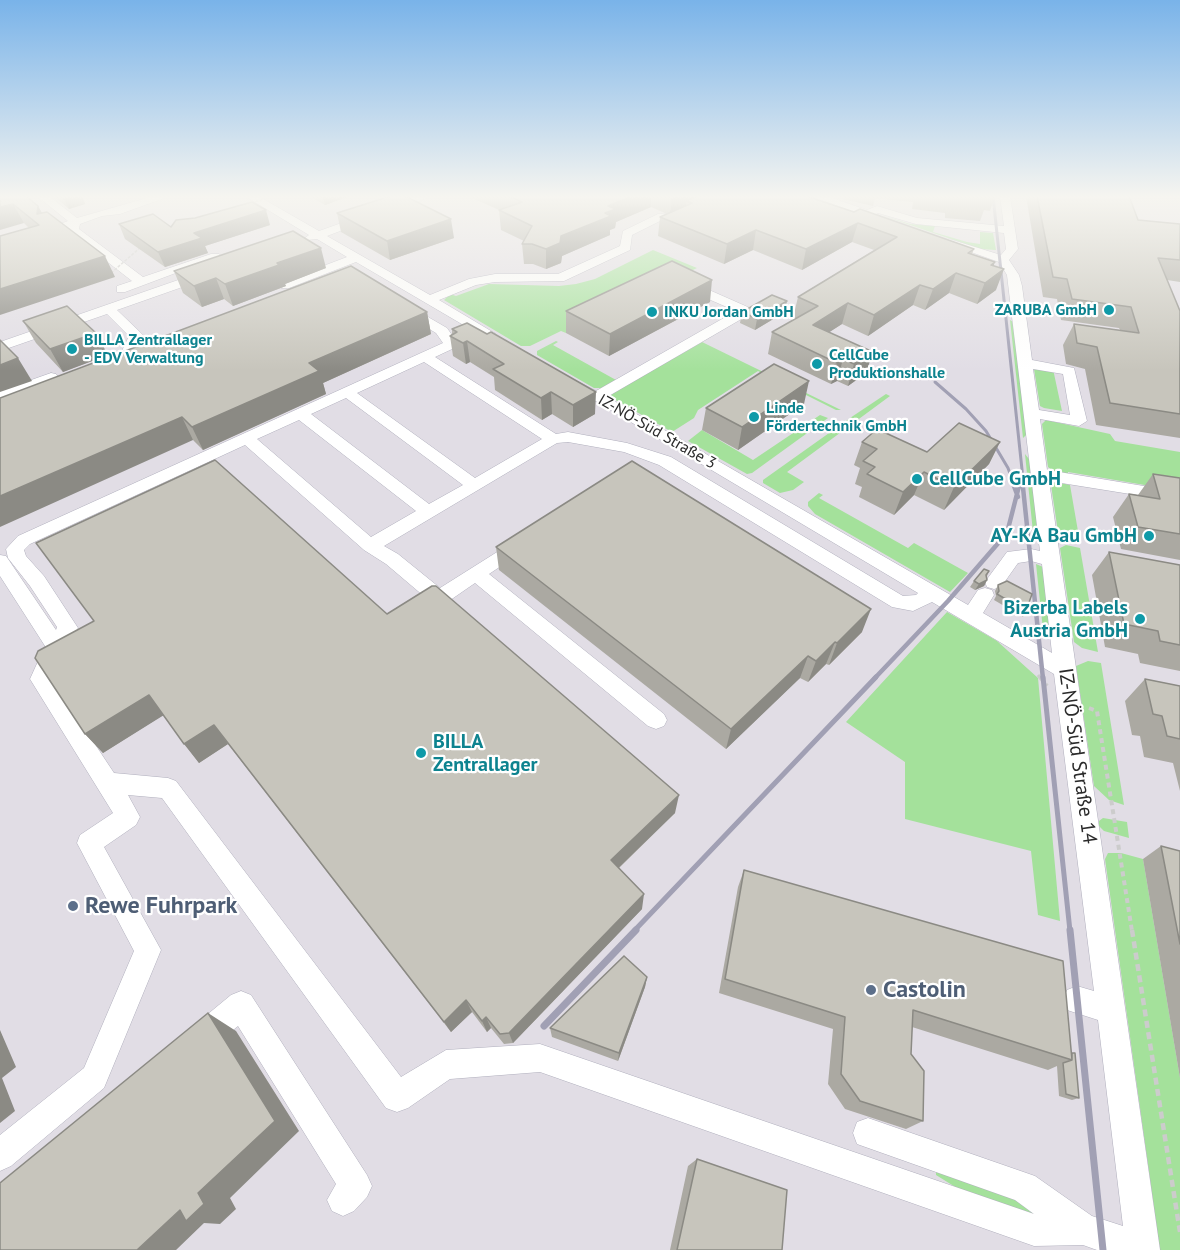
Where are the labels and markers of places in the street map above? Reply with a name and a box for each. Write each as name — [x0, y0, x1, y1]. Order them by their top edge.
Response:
place label: ZARUBA GmbH — [995, 300, 1097, 320]
place label: INKU Jordan GmbH — [664, 302, 794, 322]
marker: ZARUBA GmbH — [1102, 303, 1116, 317]
marker: INKU Jordan GmbH — [645, 305, 659, 319]
place label: BILLA Zentrallager - EDV Verwaltung — [84, 330, 212, 368]
marker: BILLA Zentrallager - EDV Verwaltung — [65, 342, 79, 356]
place label: CellCube Produktionshalle — [829, 345, 945, 383]
marker: CellCube Produktionshalle — [810, 357, 824, 371]
place label: Linde Fördertechnik GmbH — [766, 398, 907, 436]
marker: Linde Fördertechnik GmbH — [747, 410, 761, 424]
place label: CellCube GmbH — [929, 467, 1061, 491]
marker: CellCube GmbH — [910, 472, 924, 486]
place label: AY-KA Bau GmbH — [990, 524, 1137, 548]
marker: AY-KA Bau GmbH — [1142, 529, 1156, 543]
place label: Bizerba Labels Austria GmbH — [1004, 596, 1128, 643]
marker: Bizerba Labels Austria GmbH — [1133, 612, 1147, 626]
place label: BILLA Zentrallager — [433, 730, 538, 777]
marker: BILLA Zentrallager — [414, 746, 428, 760]
place label: Rewe Fuhrpark — [85, 892, 237, 920]
marker: Rewe Fuhrpark — [66, 899, 80, 913]
place label: Castolin — [883, 976, 966, 1004]
marker: Castolin — [864, 983, 878, 997]

